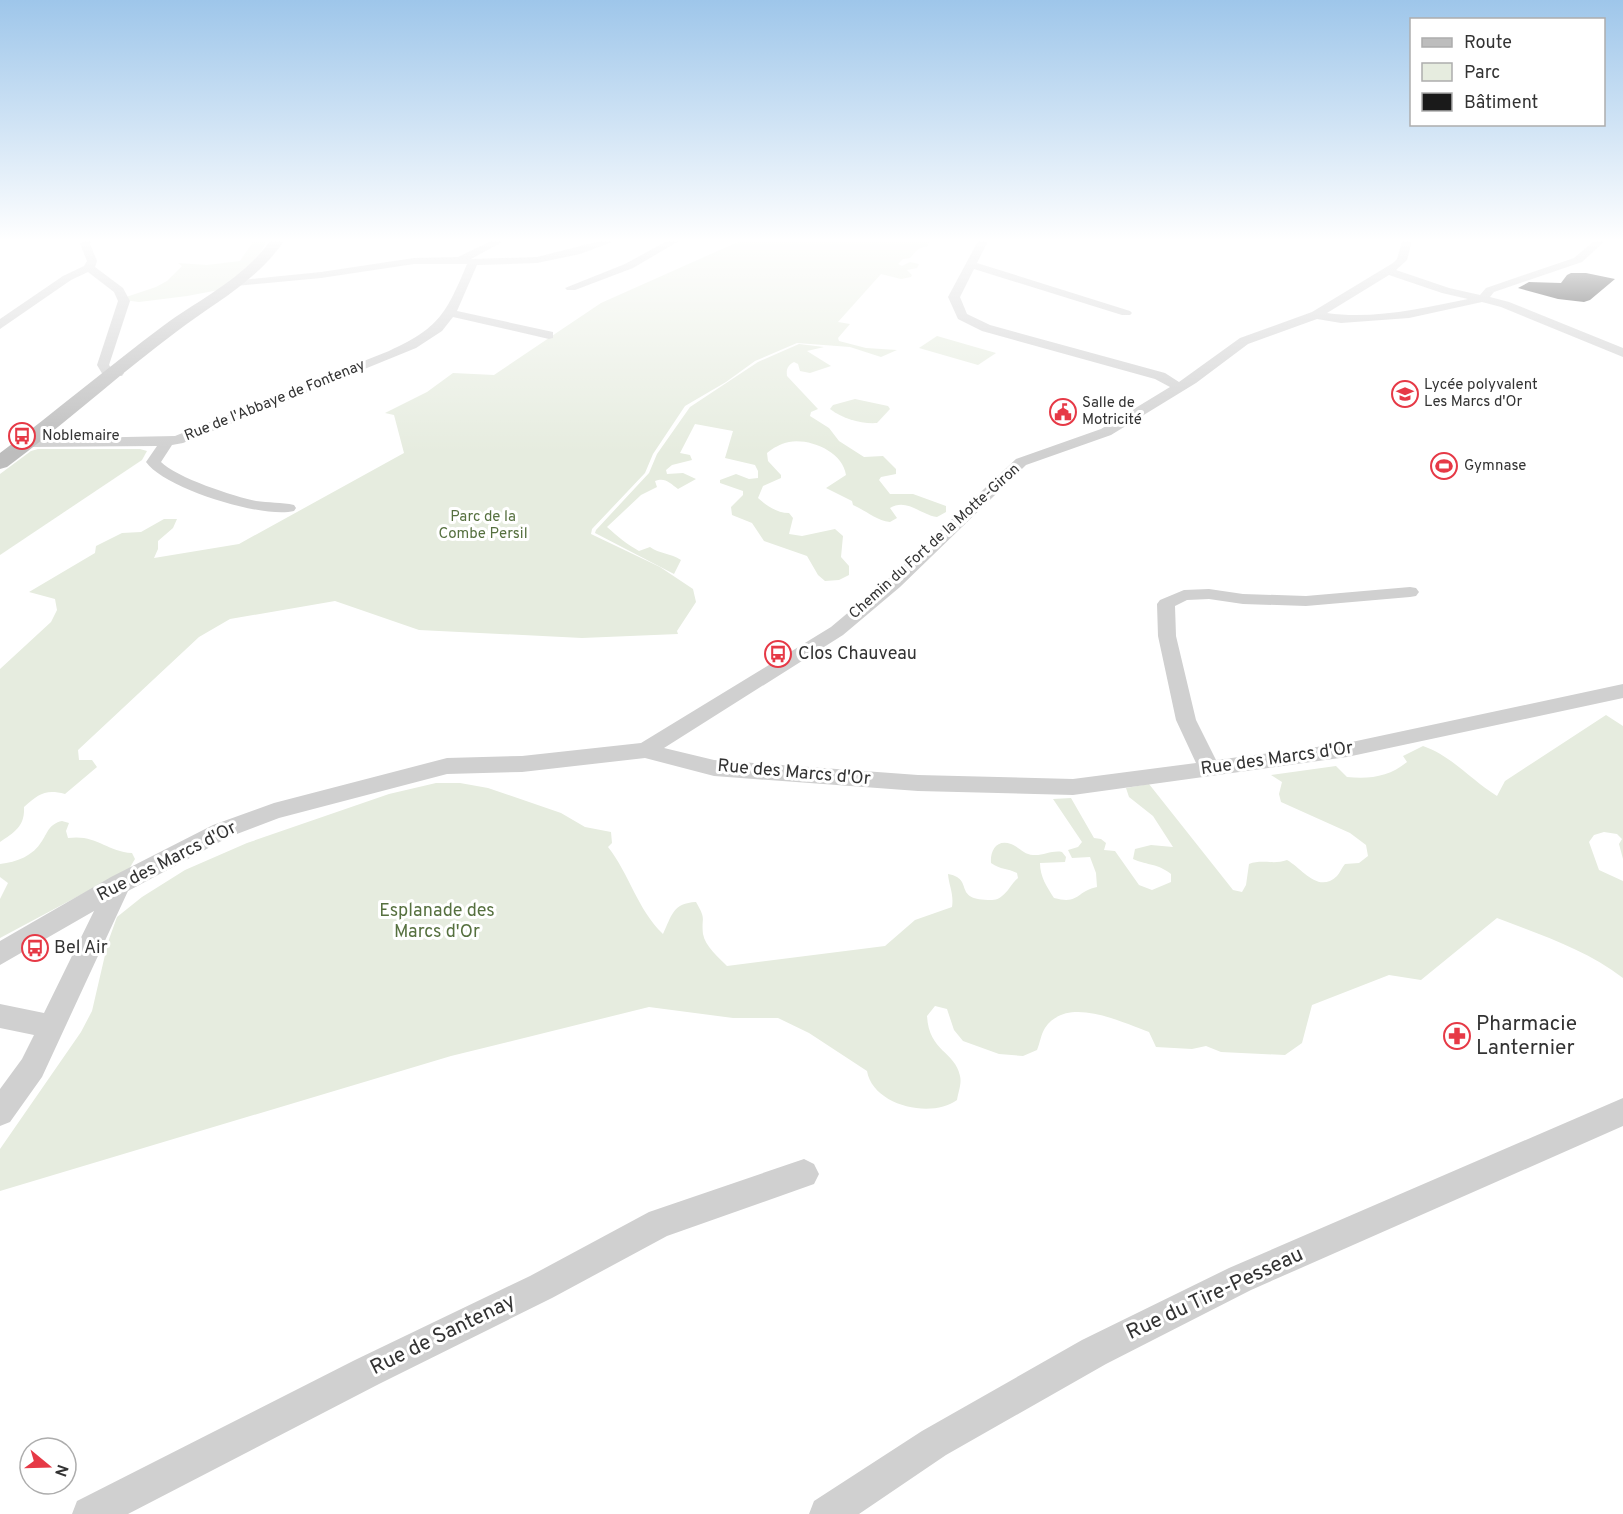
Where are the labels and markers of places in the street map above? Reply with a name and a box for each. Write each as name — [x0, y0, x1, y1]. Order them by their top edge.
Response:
place label: Lycée polyvalent Les Marcs d'Or — [1424, 376, 1538, 412]
school or university icon: Lycée polyvalent Les Marcs d'Or — [1390, 379, 1420, 409]
place label: Salle de Motricité — [1082, 394, 1142, 430]
public building icon: Salle de Motricité — [1048, 397, 1078, 427]
bus stop icon: Noblemaire — [7, 421, 37, 451]
place label: Noblemaire — [42, 427, 120, 446]
sports icon: Gymnase — [1429, 451, 1459, 481]
place label: Gymnase — [1464, 457, 1526, 476]
bus stop icon: Clos Chauveau — [763, 639, 793, 669]
place label: Clos Chauveau — [798, 643, 917, 666]
bus stop icon: Bel Air — [20, 933, 50, 963]
place label: Bel Air — [54, 937, 108, 960]
place label: Pharmacie Lanternier — [1476, 1011, 1577, 1062]
pharmacy icon: Pharmacie Lanternier — [1442, 1021, 1472, 1051]

